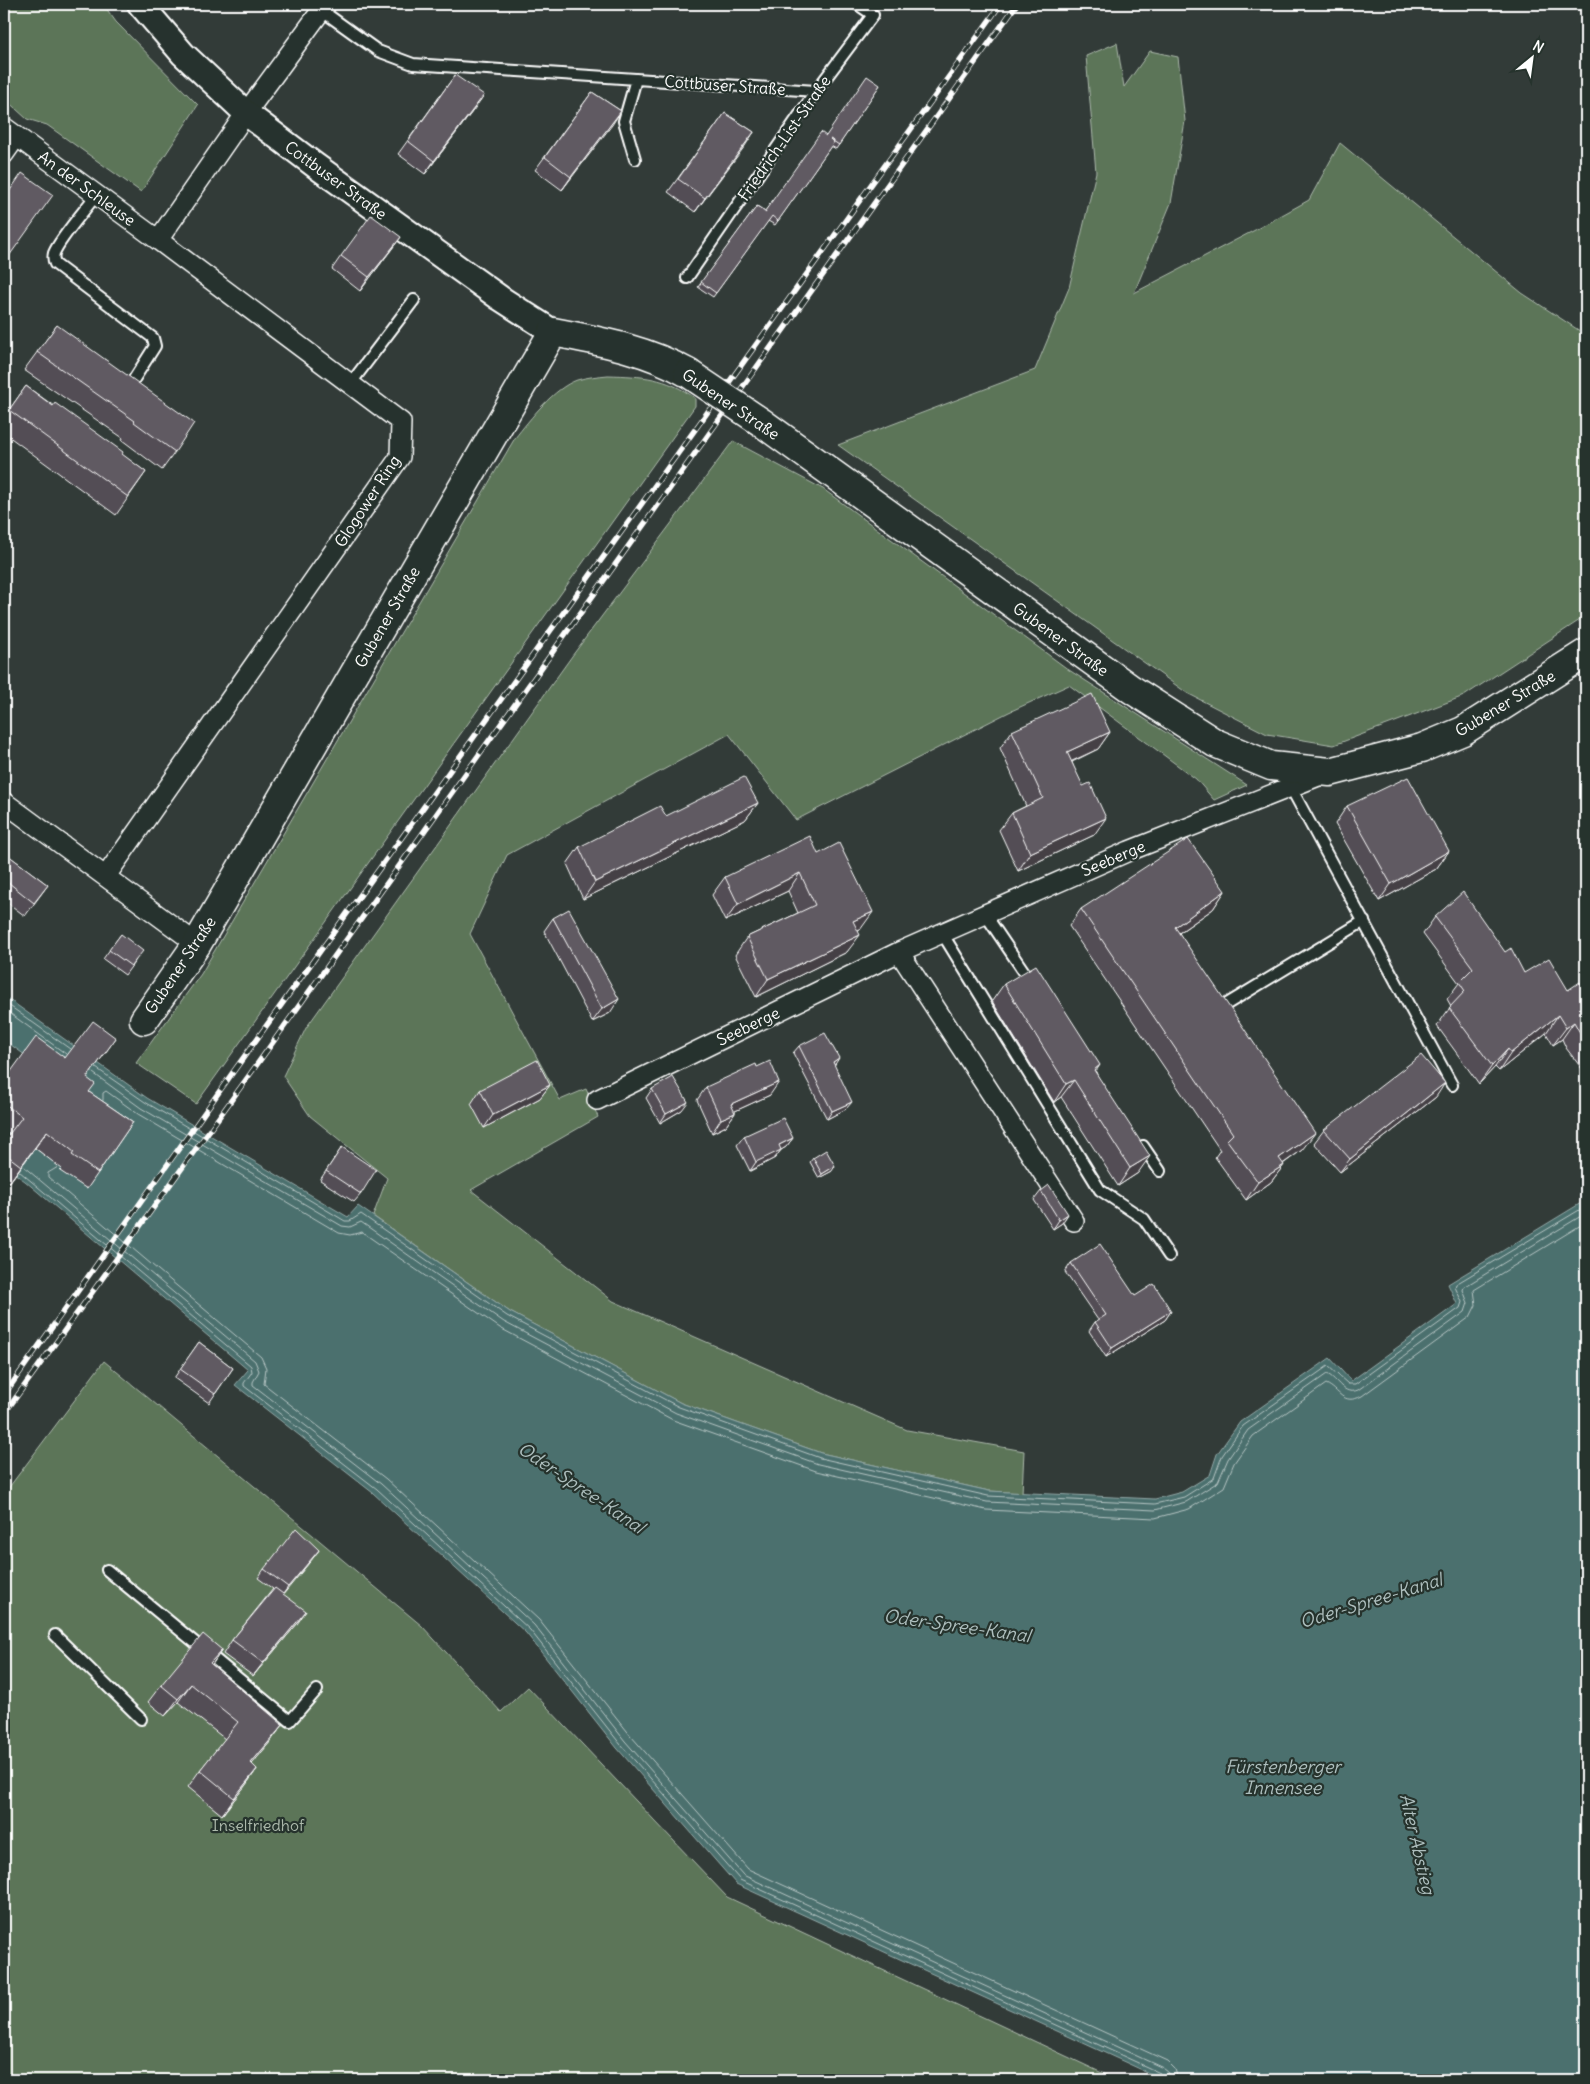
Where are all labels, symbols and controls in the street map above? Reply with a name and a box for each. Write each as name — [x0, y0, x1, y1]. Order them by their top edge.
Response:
north arrow — [1508, 32, 1558, 82]
text: N — [1530, 36, 1547, 57]
street label: Cottbuser Straße — [664, 71, 786, 99]
street label: Friedrich-List-Straße — [733, 71, 835, 205]
street label: Cottbuser Straße — [281, 136, 391, 224]
street label: An der Schleuse — [34, 146, 140, 230]
street label: Gubener Straße — [678, 364, 784, 444]
street label: Glogower Ring — [330, 451, 404, 551]
street label: Gubener Straße — [350, 563, 424, 671]
street label: Gubener Straße — [1009, 598, 1113, 680]
street label: Gubener Straße — [1451, 665, 1559, 741]
street label: Seeberge — [1078, 836, 1148, 880]
street label: Gubener Straße — [140, 912, 220, 1018]
street label: Seeberge — [713, 1002, 783, 1050]
water label: Oder-Spree-Kanal — [514, 1437, 651, 1540]
water label: Oder-Spree-Kanal — [1297, 1567, 1448, 1633]
water label: Oder-Spree-Kanal — [882, 1604, 1035, 1648]
water label: Fürstenberger Innensee — [1225, 1755, 1343, 1799]
water label: Alter Abstieg — [1395, 1791, 1441, 1898]
park label: Inselfriedhof — [212, 1815, 305, 1835]

